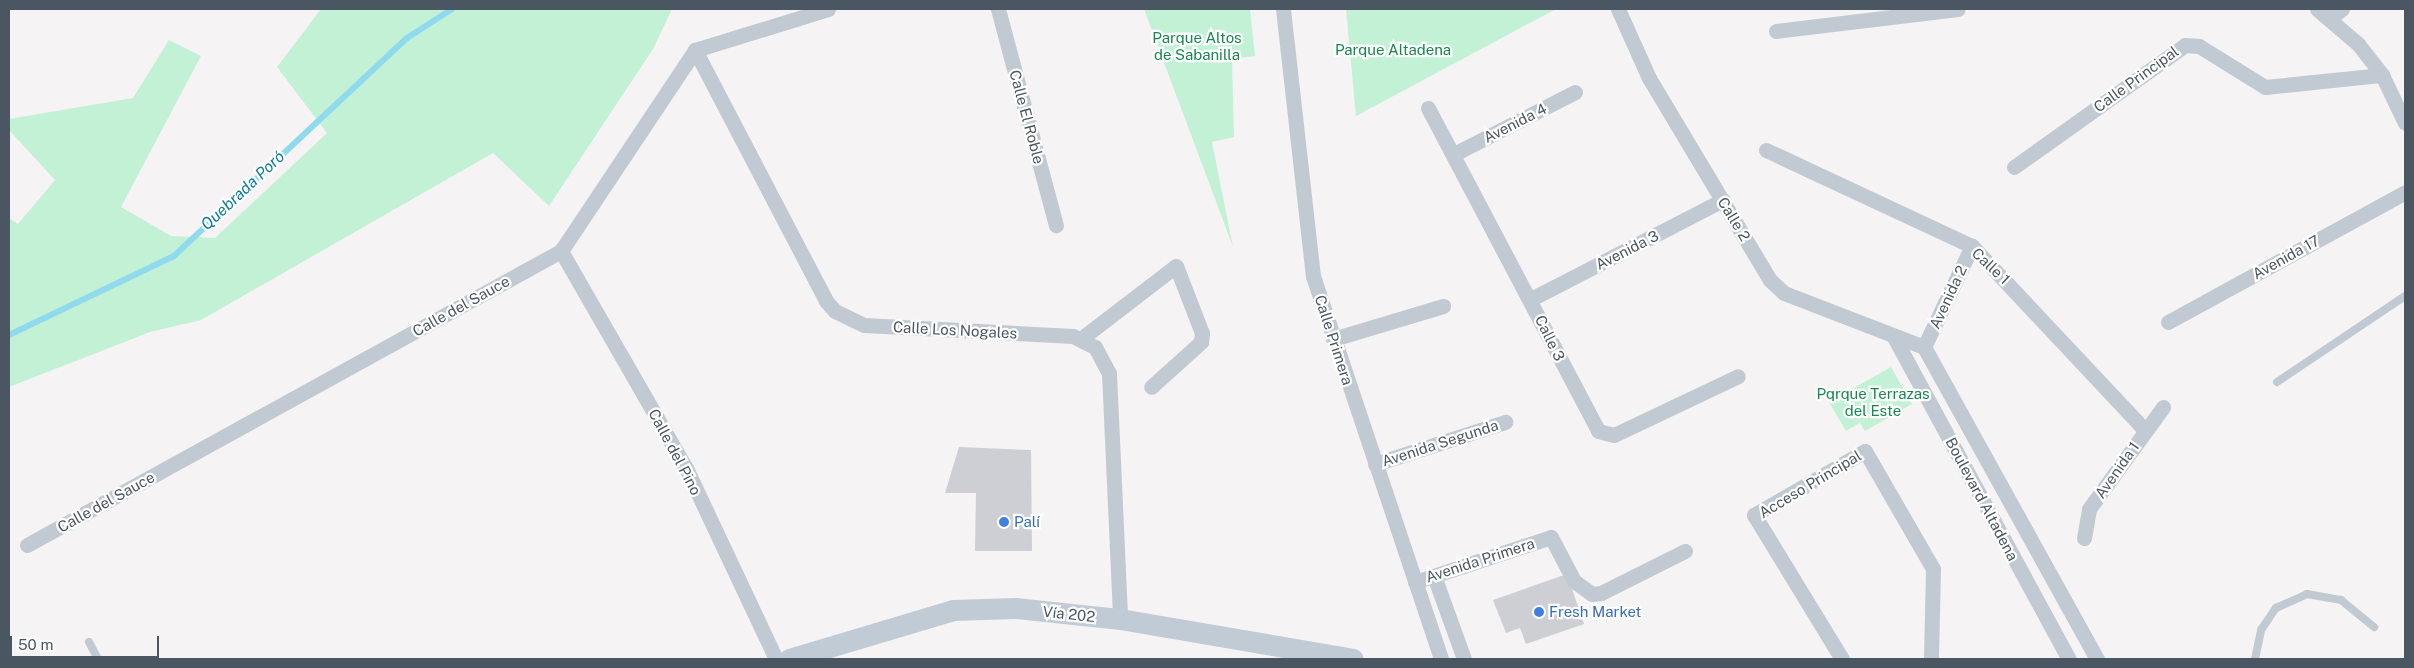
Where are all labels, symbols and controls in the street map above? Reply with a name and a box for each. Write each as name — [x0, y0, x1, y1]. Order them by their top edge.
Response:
park label: Parque Altos de Sabanilla — [1152, 28, 1242, 63]
park label: Parque Altadena — [1335, 41, 1451, 59]
street label: Calle Principal — [2090, 42, 2182, 116]
street label: Calle El Roble — [1006, 68, 1048, 166]
street label: Avenida 4 — [1480, 99, 1550, 147]
water label: Quebrada Poró — [197, 147, 289, 235]
street label: Calle 2 — [1714, 194, 1754, 244]
street label: Avenida 3 — [1592, 226, 1662, 274]
street label: Avenida 17 — [2249, 231, 2323, 283]
street label: Calle 1 — [1968, 244, 2014, 288]
street label: Avenida 2 — [1926, 262, 1970, 332]
street label: Calle del Sauce — [409, 272, 513, 340]
street label: Calle Primera — [1311, 293, 1357, 387]
street label: Calle 3 — [1531, 312, 1569, 364]
street label: Calle Los Nogales — [892, 318, 1018, 342]
park label: Pqrque Terrazas del Este — [1816, 384, 1930, 419]
street label: Calle del Pino — [645, 406, 705, 498]
street label: Avenida Segunda — [1380, 416, 1500, 470]
street label: Boulevard Altadena — [1942, 434, 2022, 564]
street label: Avenida 1 — [2091, 438, 2143, 502]
street label: Acceso Principal — [1756, 446, 1864, 522]
street label: Calle del Sauce — [54, 468, 158, 536]
place label: Palí — [1014, 513, 1040, 531]
marker: Palí — [998, 516, 1010, 528]
street label: Avenida Primera — [1423, 534, 1537, 586]
street label: Vía 202 — [1042, 602, 1096, 626]
place label: Fresh Market — [1549, 603, 1641, 621]
marker: Fresh Market — [1533, 606, 1545, 618]
scale bar — [12, 626, 161, 658]
text: 50 m — [18, 636, 53, 653]

